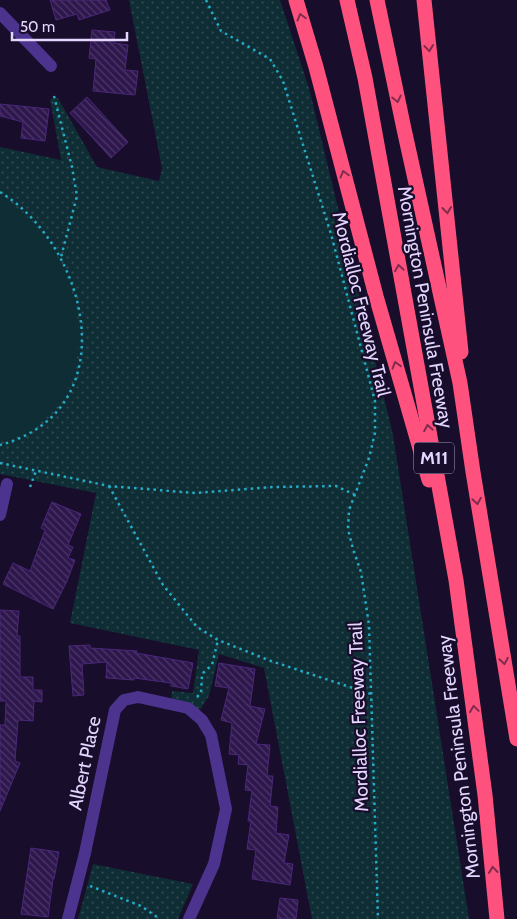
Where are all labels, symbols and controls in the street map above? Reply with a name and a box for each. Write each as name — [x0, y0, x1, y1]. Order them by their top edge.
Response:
scale bar — [12, 10, 128, 42]
one-way arrow — [297, 14, 307, 22]
text: 50 m — [20, 18, 55, 36]
one-way arrow — [423, 45, 434, 53]
one-way arrow — [392, 95, 402, 104]
one-way arrow — [339, 170, 350, 178]
street label: Mornington Peninsula Freeway — [393, 184, 458, 430]
one-way arrow — [441, 206, 452, 214]
street label: Mordialloc Freeway Trail — [327, 209, 396, 400]
one-way arrow — [395, 264, 405, 272]
one-way arrow — [391, 360, 402, 369]
one-way arrow — [424, 423, 434, 432]
road number: M11 — [414, 442, 454, 473]
one-way arrow — [472, 496, 482, 505]
street label: Mordialloc Freeway Trail — [344, 621, 373, 812]
street label: Mornington Peninsula Freeway — [432, 633, 485, 880]
one-way arrow — [499, 657, 509, 665]
one-way arrow — [469, 705, 480, 713]
street label: Albert Place — [63, 714, 106, 812]
one-way arrow — [487, 866, 498, 874]

